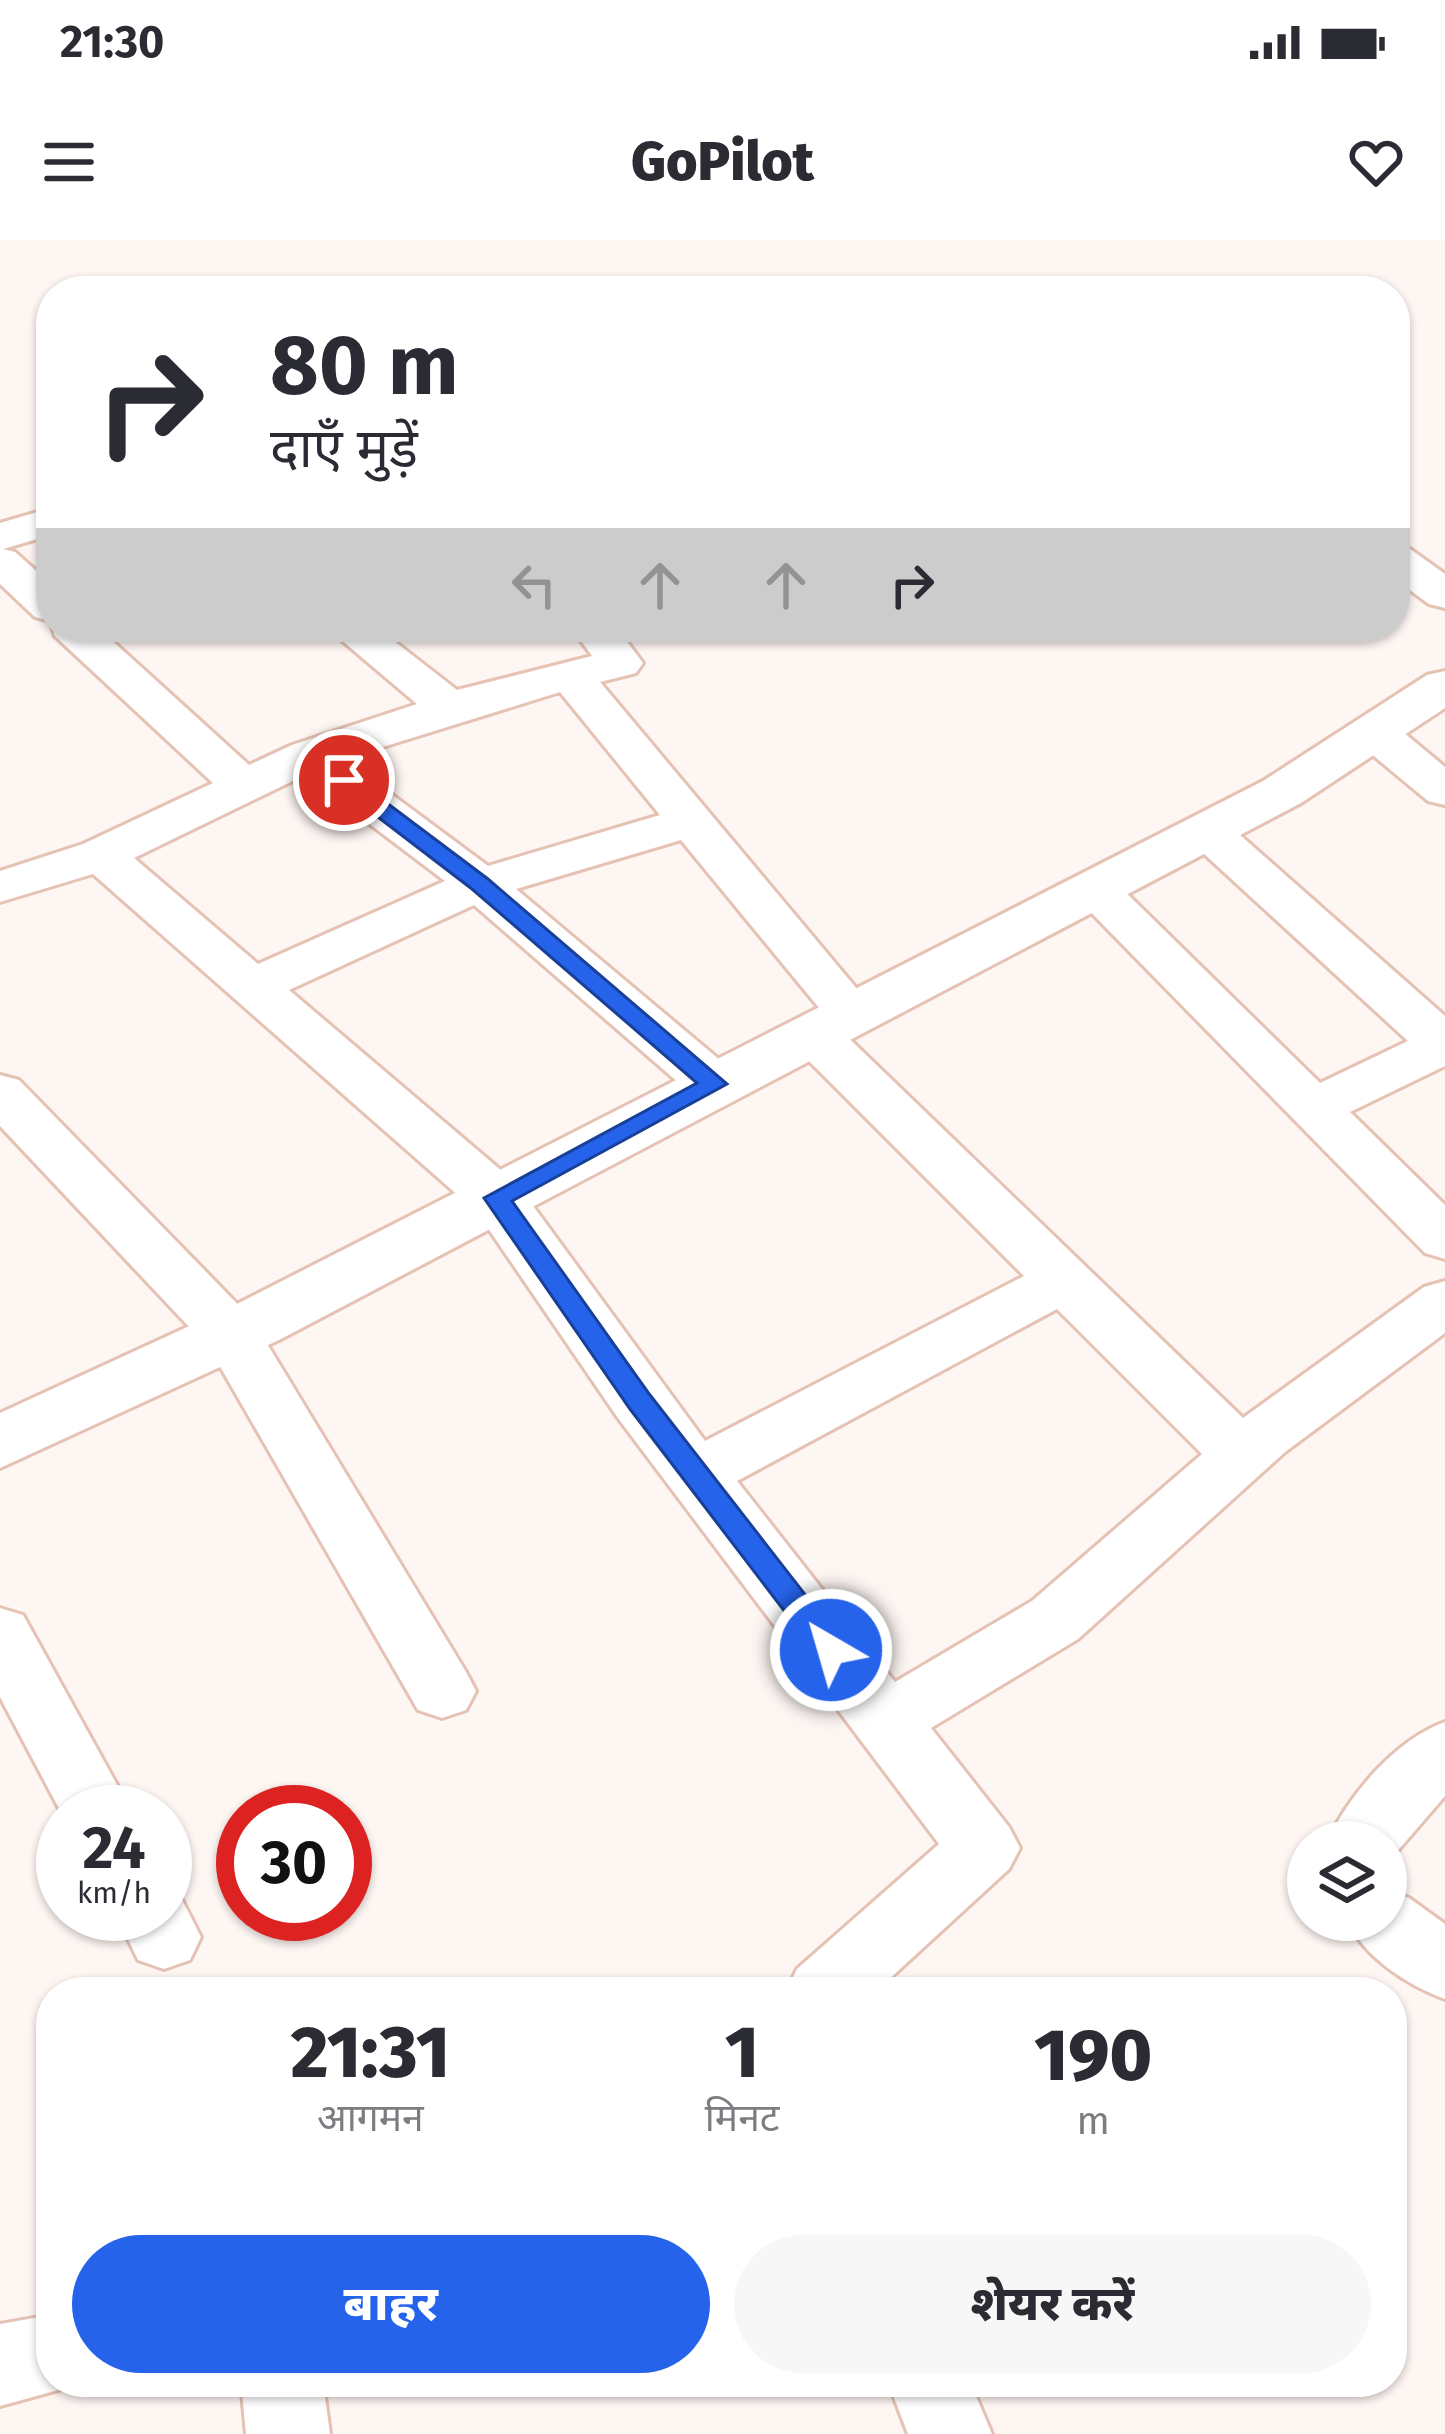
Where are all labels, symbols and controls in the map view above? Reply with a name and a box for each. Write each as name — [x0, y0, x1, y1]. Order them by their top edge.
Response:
text: 21:30 — [60, 15, 164, 69]
icon: menu — [36, 129, 102, 195]
icon: heart — [1343, 129, 1409, 195]
text: GoPilot — [631, 130, 814, 194]
text: 80 m — [270, 315, 459, 416]
icon: right — [72, 324, 228, 480]
text: दाएँ मुड़ें — [270, 417, 418, 481]
icon: left — [501, 552, 567, 618]
icon: ahead — [627, 552, 693, 618]
icon: ahead — [753, 552, 819, 618]
icon: right — [879, 552, 945, 618]
pin — [293, 729, 395, 831]
icon: arrive — [311, 747, 377, 813]
position arrow — [768, 1587, 894, 1713]
speed limit sign: 30 — [216, 1785, 372, 1941]
text: 24 — [82, 1812, 146, 1884]
map controls — [1287, 1821, 1407, 1941]
button: layers — [1287, 1821, 1407, 1941]
text: km/h — [77, 1875, 151, 1911]
text: 21:31 — [291, 2010, 450, 2096]
text: 1 — [725, 2010, 759, 2096]
text: 190 — [1034, 2013, 1152, 2099]
text: आगमन — [317, 2095, 424, 2141]
text: मिनट — [705, 2095, 780, 2141]
text: m — [1077, 2098, 1110, 2144]
button: बाहर — [72, 2235, 710, 2373]
button: शेयर करें — [734, 2235, 1371, 2373]

